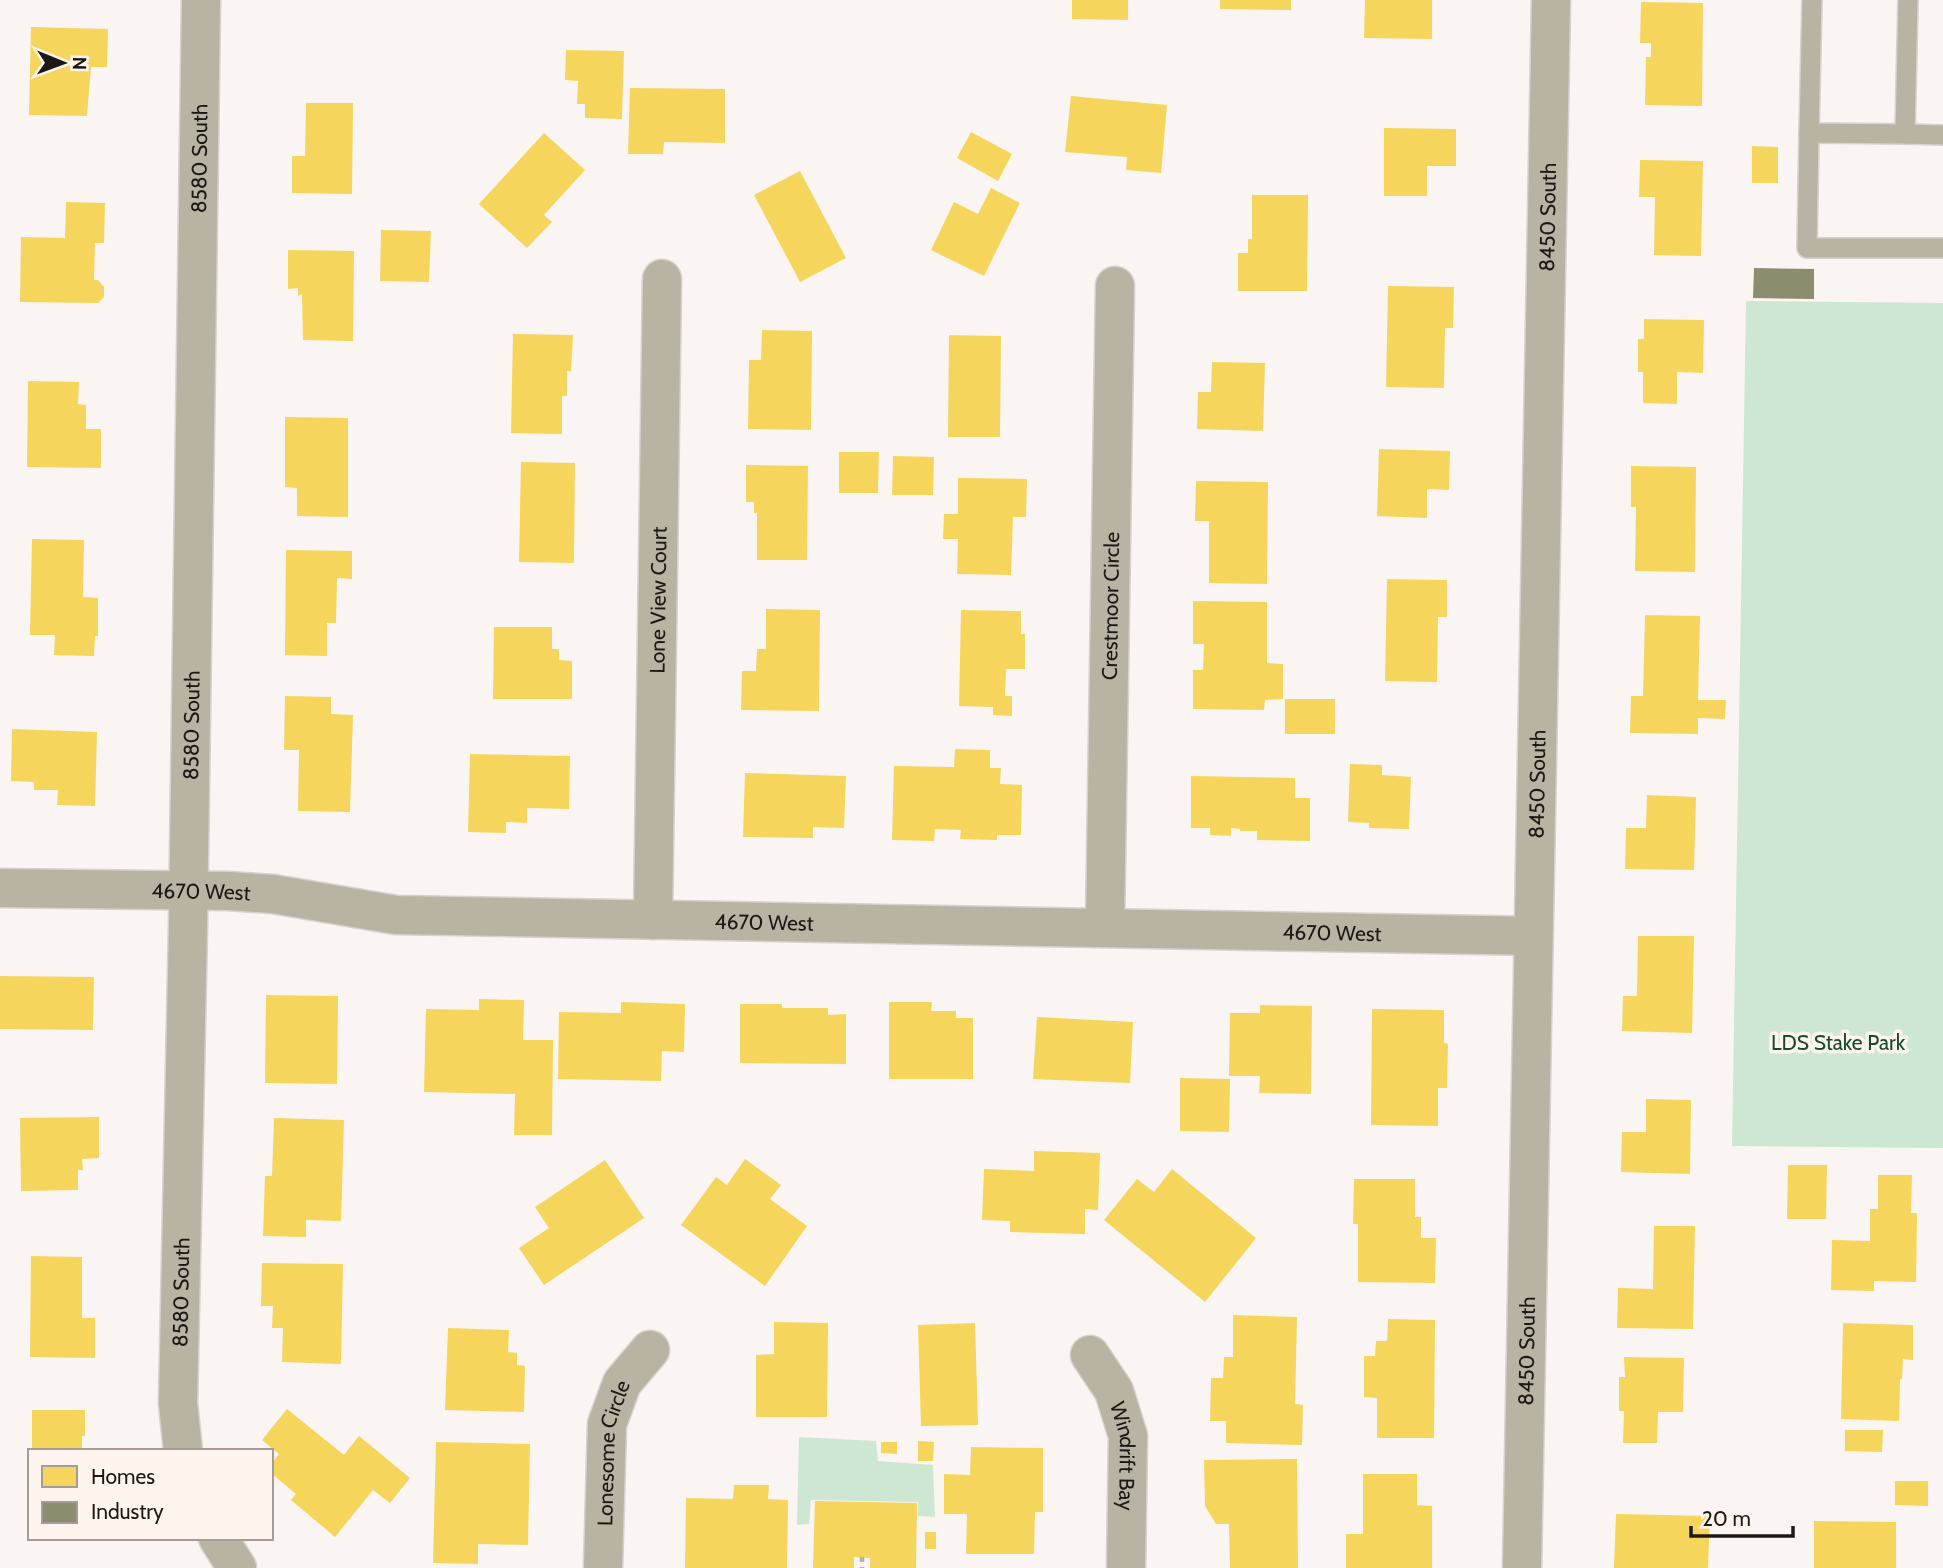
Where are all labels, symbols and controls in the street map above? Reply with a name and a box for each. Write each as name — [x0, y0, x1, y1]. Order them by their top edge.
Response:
north arrow — [28, 28, 98, 98]
text: N — [68, 56, 91, 70]
street label: 8580 South — [186, 103, 212, 213]
street label: 8450 South — [1533, 163, 1560, 272]
street label: Lone View Court — [644, 526, 671, 674]
street label: Crestmoor Circle — [1096, 532, 1124, 680]
street label: 8580 South — [178, 670, 204, 780]
street label: 8450 South — [1523, 729, 1550, 839]
street label: 4670 West — [151, 877, 251, 905]
street label: 4670 West — [714, 908, 814, 935]
street label: 4670 West — [1282, 919, 1382, 946]
park label: LDS Stake Park — [1771, 1030, 1906, 1055]
street label: 8580 South — [167, 1237, 194, 1347]
street label: 8450 South — [1513, 1296, 1540, 1406]
street label: Lonesome Circle — [592, 1376, 635, 1526]
street label: Windrift Bay — [1106, 1398, 1140, 1511]
legend — [28, 1449, 273, 1540]
text: Homes — [91, 1464, 155, 1489]
scale bar — [1691, 1494, 1792, 1538]
text: Industry — [91, 1499, 164, 1524]
text: 20 m — [1702, 1506, 1751, 1531]

